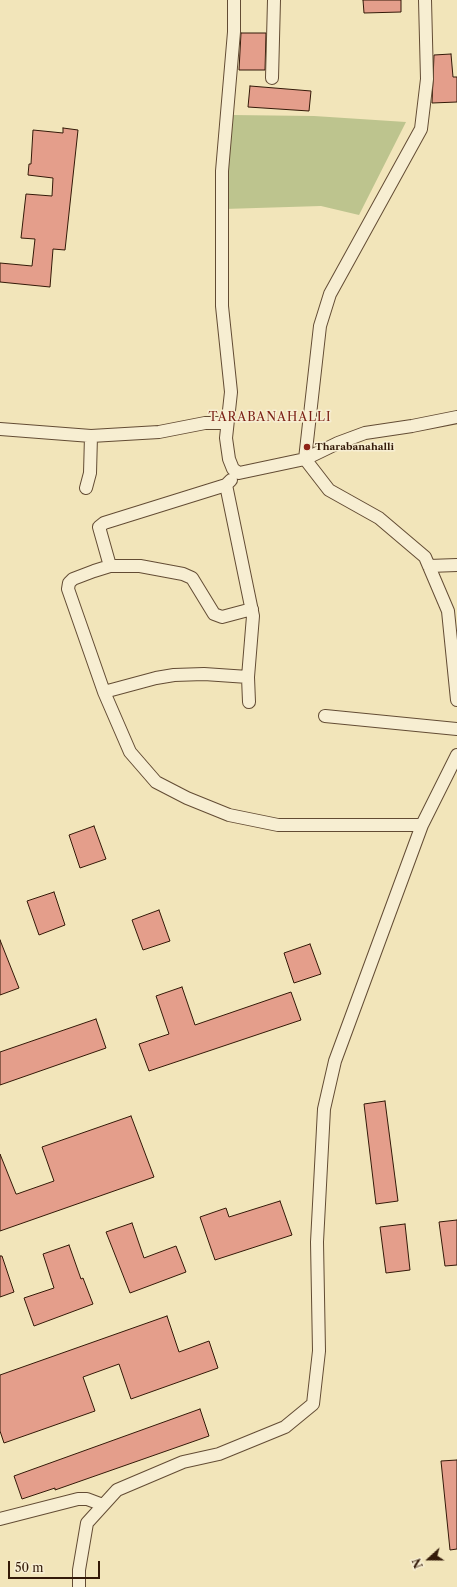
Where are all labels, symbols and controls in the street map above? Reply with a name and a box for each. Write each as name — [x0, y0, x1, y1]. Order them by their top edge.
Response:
district label: TARABANAHALLI — [209, 411, 331, 425]
place label: Tharabanahalli — [315, 441, 394, 453]
marker: Tharabanahalli — [302, 442, 312, 452]
north arrow — [409, 1539, 449, 1579]
scale bar — [10, 1553, 102, 1579]
text: N — [410, 1556, 426, 1570]
text: 50 m — [15, 1560, 44, 1575]

